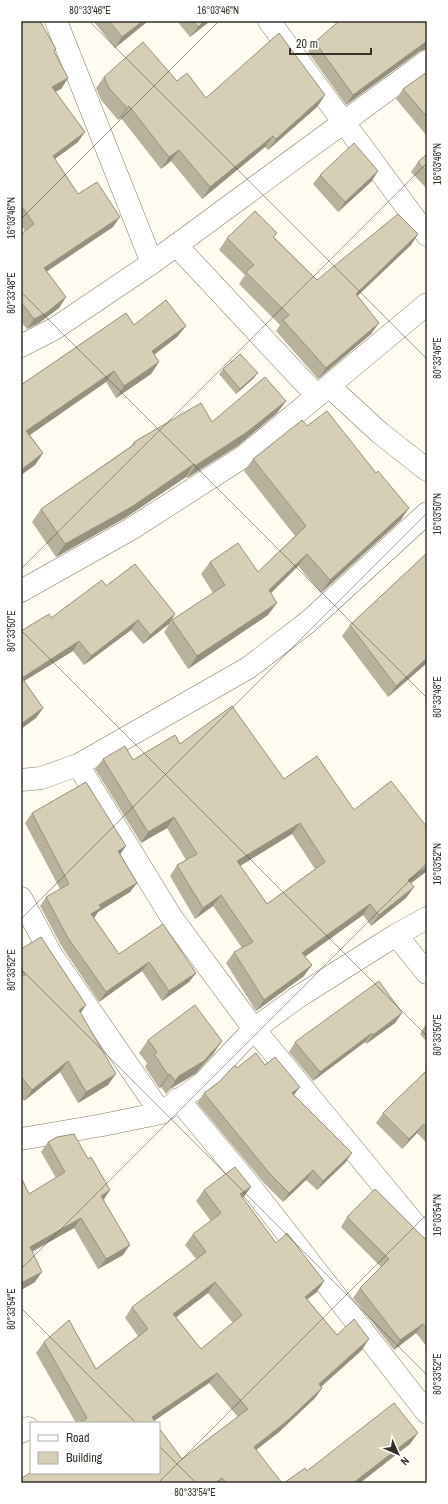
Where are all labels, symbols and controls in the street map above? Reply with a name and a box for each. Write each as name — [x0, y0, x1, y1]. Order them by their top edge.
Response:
text: 80°33'46"E — [69, 4, 111, 17]
text: 16°03'46"N — [197, 4, 239, 17]
scale bar — [290, 30, 371, 56]
text: 20 m — [296, 36, 318, 52]
text: 16°03'48"N — [431, 143, 444, 185]
text: 16°03'46"N — [5, 197, 18, 239]
text: 80°33'48"E — [5, 272, 18, 314]
text: 80°33'46"E — [431, 337, 444, 379]
text: 16°03'50"N — [431, 493, 444, 535]
text: 80°33'50"E — [5, 610, 18, 652]
text: 80°33'48"E — [431, 676, 444, 718]
text: 16°03'52"N — [431, 843, 444, 885]
text: 80°33'52"E — [5, 949, 18, 991]
text: 80°33'50"E — [431, 1014, 444, 1056]
text: 16°03'54"N — [431, 1194, 444, 1236]
text: 80°33'54"E — [5, 1288, 18, 1330]
text: 80°33'52"E — [431, 1353, 444, 1395]
legend — [30, 1422, 160, 1474]
text: Road — [66, 1430, 90, 1446]
north arrow — [378, 1434, 418, 1474]
text: Building — [66, 1450, 103, 1466]
text: N — [398, 1454, 412, 1468]
text: 80°33'54"E — [174, 1486, 216, 1499]

